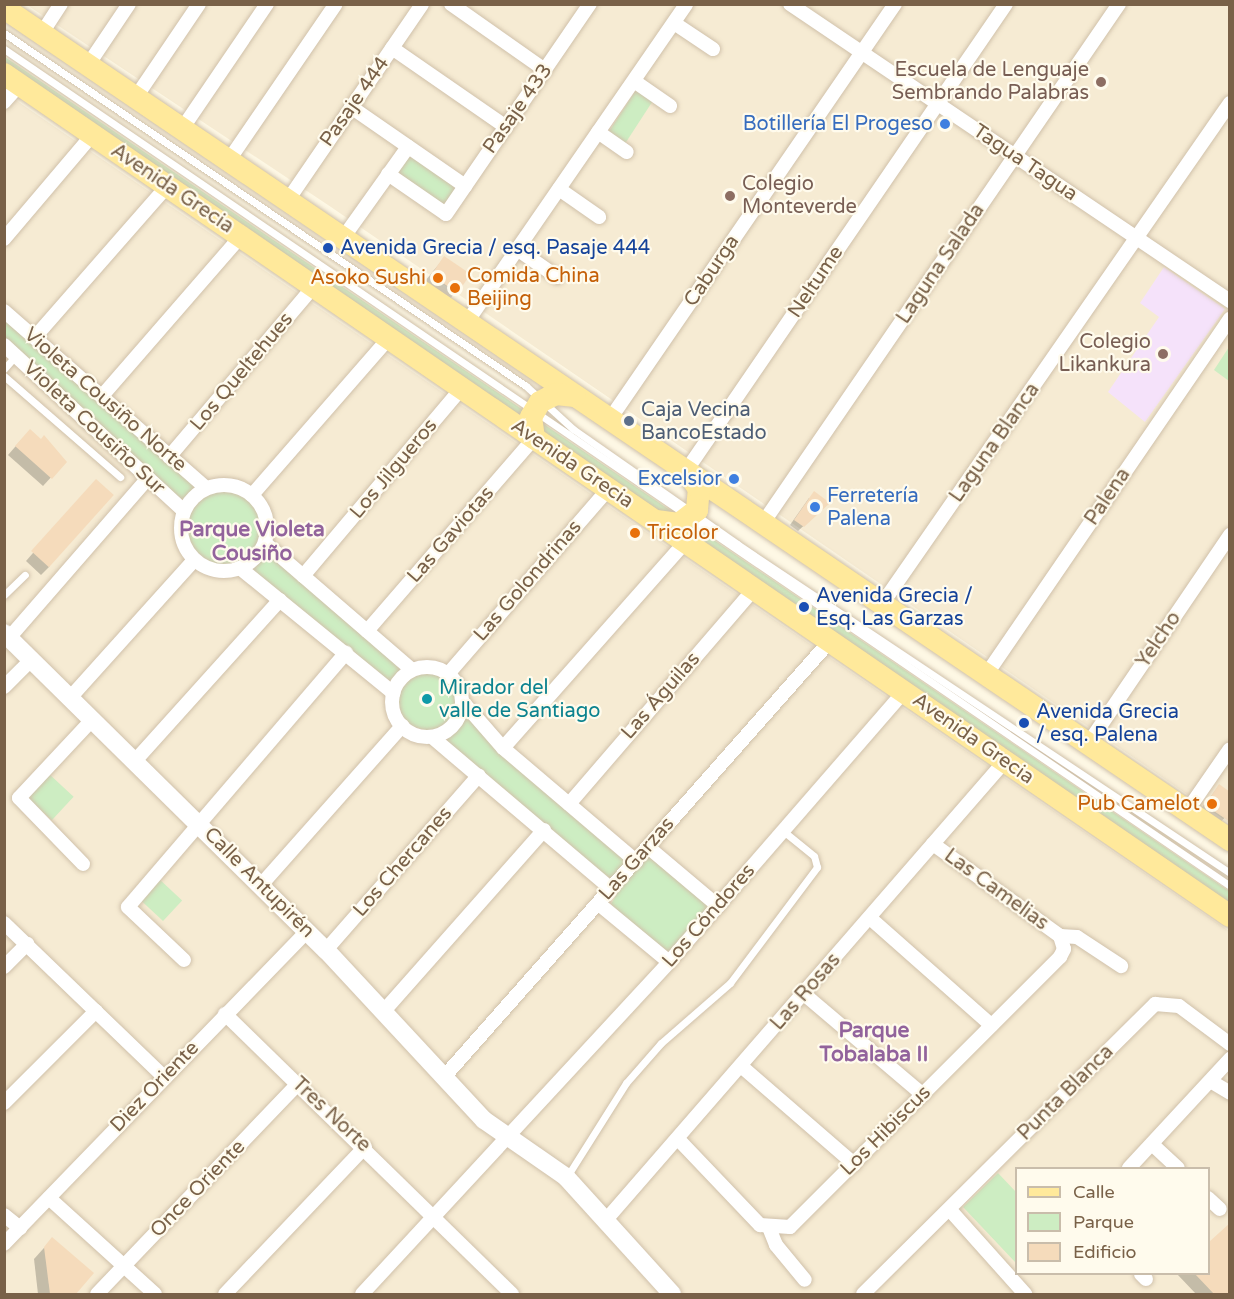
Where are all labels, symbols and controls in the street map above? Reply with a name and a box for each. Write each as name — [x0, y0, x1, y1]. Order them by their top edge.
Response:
street label: Pasaje 444 — [315, 52, 395, 152]
place label: Escuela de Lenguaje Sembrando Palabras — [892, 58, 1089, 105]
street label: Pasaje 433 — [478, 59, 558, 159]
marker: Escuela de Lenguaje Sembrando Palabras — [1094, 75, 1108, 89]
place label: Botillería El Progeso — [743, 112, 933, 136]
marker: Botillería El Progeso — [938, 117, 952, 131]
street label: Tagua Tagua — [968, 119, 1082, 207]
street label: Avenida Grecia — [106, 139, 238, 239]
place label: Colegio Monteverde — [742, 172, 857, 219]
marker: Colegio Monteverde — [723, 189, 737, 203]
street label: Laguna Salada — [892, 199, 990, 329]
street label: Caburga — [679, 231, 745, 311]
place label: Avenida Grecia / esq. Pasaje 444 — [340, 236, 650, 260]
marker: Avenida Grecia / esq. Pasaje 444 — [321, 241, 335, 255]
street label: Neltume — [783, 241, 849, 323]
place label: Comida China Beijing — [467, 264, 600, 311]
place label: Asoko Sushi — [310, 266, 426, 290]
marker: Asoko Sushi — [431, 271, 445, 285]
marker: Comida China Beijing — [448, 281, 462, 295]
street label: Los Queltehues — [186, 308, 298, 436]
street label: Violeta Cousiño Norte — [19, 323, 191, 477]
place label: Colegio Likankura — [1058, 330, 1151, 377]
marker: Colegio Likankura — [1156, 347, 1170, 361]
street label: Violeta Cousiño Sur — [18, 356, 170, 500]
street label: Laguna Blanca — [945, 379, 1045, 507]
place label: Caja Vecina BancoEstado — [641, 398, 767, 445]
street label: Los Jilgueros — [345, 414, 443, 524]
street label: Avenida Grecia — [506, 414, 638, 514]
marker: Caja Vecina BancoEstado — [622, 414, 636, 428]
street label: Palena — [1080, 464, 1136, 530]
place label: Excelsior — [637, 467, 722, 491]
marker: Excelsior — [727, 472, 741, 486]
street label: Las Gaviotas — [403, 482, 499, 588]
place label: Ferretería Palena — [827, 484, 919, 531]
marker: Ferretería Palena — [808, 500, 822, 514]
street label: Las Golondrinas — [469, 516, 587, 646]
district label: Parque Violeta Cousiño — [179, 517, 325, 567]
place label: Tricolor — [647, 521, 718, 545]
marker: Tricolor — [628, 526, 642, 540]
place label: Avenida Grecia / Esq. Las Garzas — [816, 584, 973, 631]
marker: Avenida Grecia / Esq. Las Garzas — [797, 600, 811, 614]
street label: Yelcho — [1132, 607, 1186, 673]
street label: Las Águilas — [617, 647, 705, 745]
place label: Mirador del valle de Santiago — [439, 676, 600, 723]
street label: Avenida Grecia — [908, 688, 1038, 790]
marker: Mirador del valle de Santiago — [420, 692, 434, 706]
place label: Avenida Grecia / esq. Palena — [1036, 700, 1179, 747]
marker: Avenida Grecia / esq. Palena — [1017, 716, 1031, 730]
place label: Pub Camelot — [1077, 792, 1200, 816]
marker: Pub Camelot — [1205, 797, 1219, 811]
street label: Los Chercanes — [349, 802, 457, 922]
street label: Las Garzas — [594, 812, 680, 906]
street label: Calle Antupirén — [199, 823, 319, 943]
street label: Las Camelias — [939, 844, 1053, 936]
street label: Los Cóndores — [657, 859, 761, 973]
street label: Las Rosas — [766, 949, 846, 1035]
district label: Parque Tobalaba II — [820, 1018, 928, 1068]
street label: Diez Oriente — [106, 1037, 204, 1137]
street label: Punta Blanca — [1013, 1040, 1119, 1146]
street label: Tres Norte — [287, 1073, 375, 1157]
street label: Los Hibiscus — [836, 1081, 936, 1181]
street label: Once Oriente — [146, 1135, 250, 1243]
legend — [1015, 1167, 1210, 1275]
text: Calle — [1073, 1181, 1115, 1203]
text: Parque — [1073, 1211, 1134, 1233]
text: Edificio — [1073, 1241, 1137, 1263]

